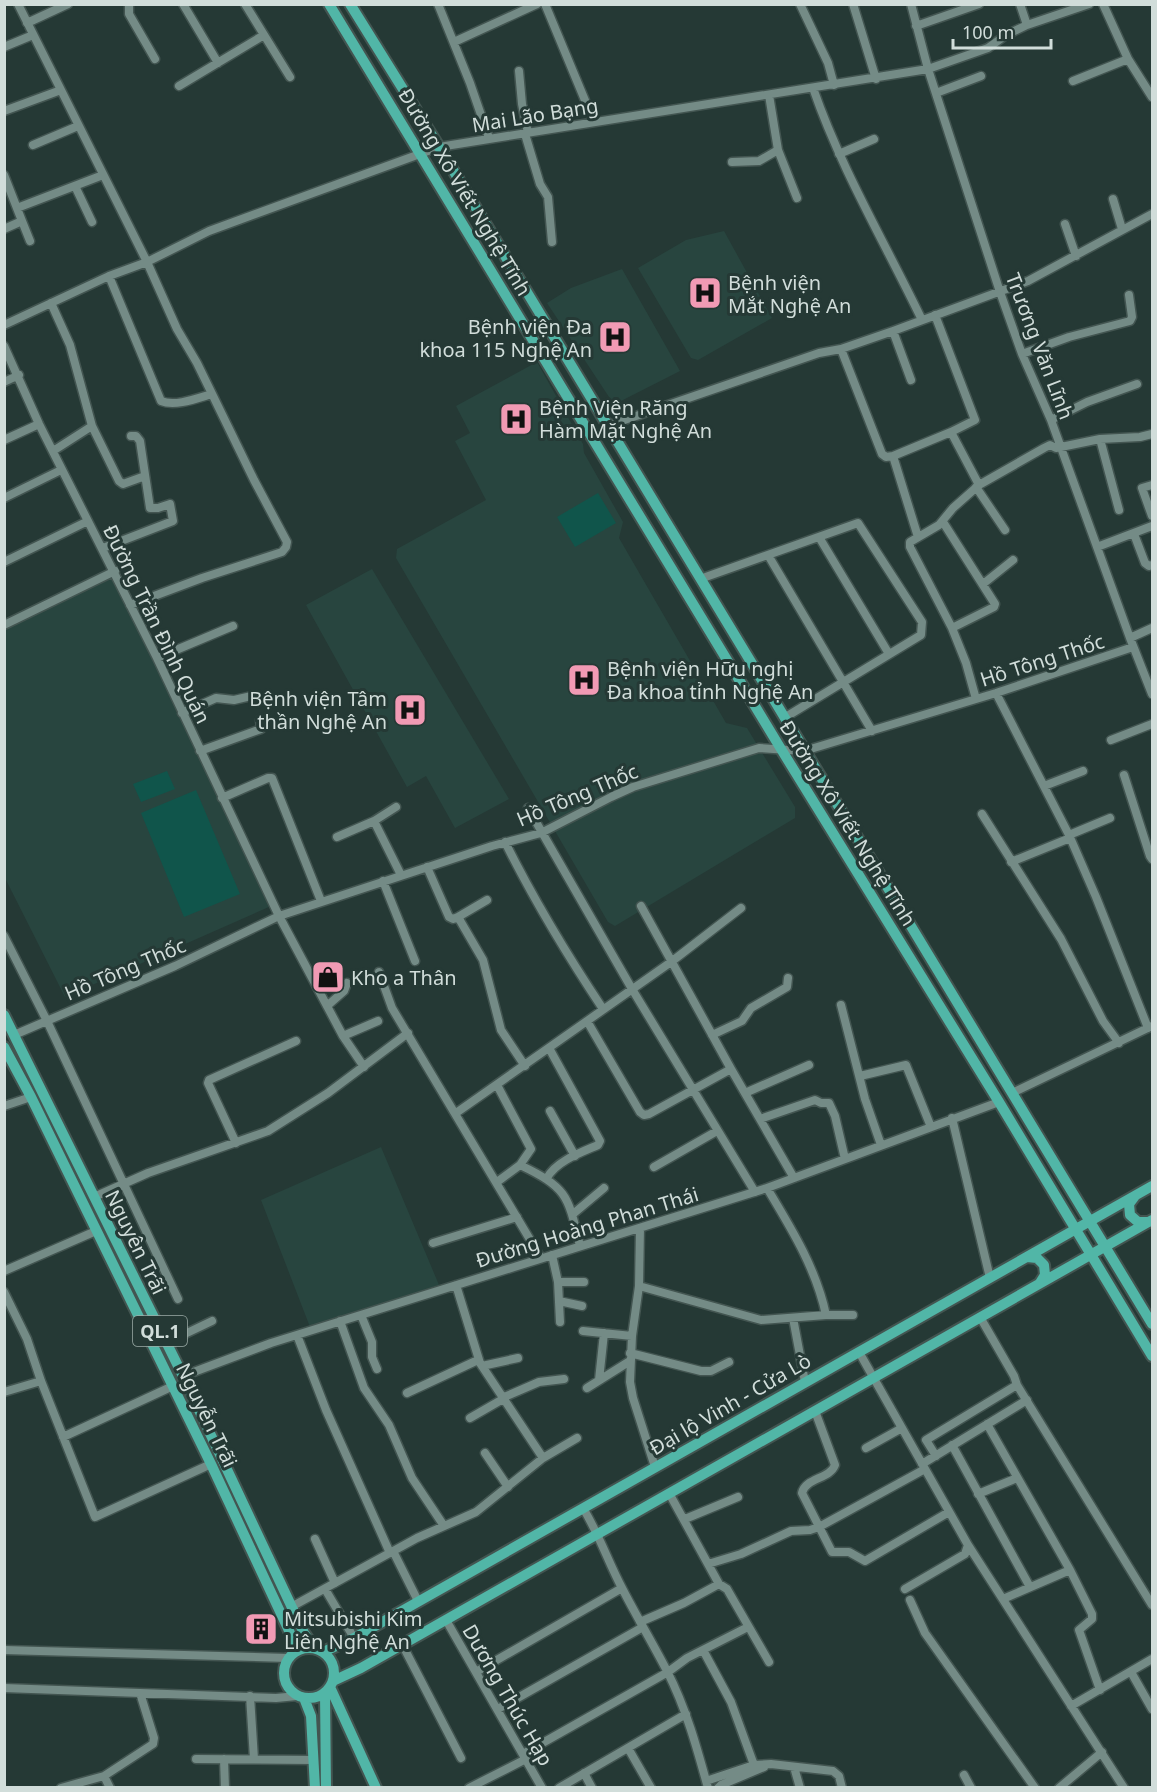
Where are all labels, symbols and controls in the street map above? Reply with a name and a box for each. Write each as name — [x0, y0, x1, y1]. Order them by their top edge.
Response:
scale bar — [953, 12, 1050, 50]
text: 100 m — [962, 20, 1014, 44]
street label: Đường Xô Viết Nghệ Tĩnh — [392, 83, 538, 301]
street label: Mai Lão Bạng — [470, 92, 600, 138]
place label: Bệnh viện Mắt Nghệ An — [728, 269, 851, 319]
street label: Trương Văn Lĩnh — [1000, 269, 1080, 423]
hospital icon: Bệnh viện Mắt Nghệ An — [687, 275, 723, 311]
place label: Bệnh viện Đa khoa 115 Nghệ An — [419, 313, 592, 363]
hospital icon: Bệnh viện Đa khoa 115 Nghệ An — [597, 319, 633, 355]
place label: Bệnh Viện Răng Hàm Mặt Nghệ An — [539, 394, 712, 444]
hospital icon: Bệnh Viện Răng Hàm Mặt Nghệ An — [498, 401, 534, 437]
street label: Đường Trần Đình Quán — [97, 520, 217, 728]
street label: Hồ Tông Thốc — [976, 627, 1108, 693]
place label: Bệnh viện Hữu nghị Đa khoa tỉnh Nghệ An — [607, 655, 813, 705]
hospital icon: Bệnh viện Hữu nghị Đa khoa tỉnh Nghệ An — [566, 662, 602, 698]
place label: Bệnh viện Tâm thần Nghệ An — [249, 685, 387, 735]
hospital icon: Bệnh viện Tâm thần Nghệ An — [392, 692, 428, 728]
street label: Đường Xô Viết Nghệ Tĩnh — [774, 715, 922, 931]
street label: Hồ Tông Thốc — [512, 757, 642, 833]
street label: Hồ Tông Thốc — [60, 931, 190, 1007]
shop icon: Kho a Thân — [310, 959, 346, 995]
place label: Kho a Thân — [351, 964, 457, 991]
street label: Đường Hoàng Phan Thái — [472, 1180, 702, 1274]
street label: Nguyên Trãi — [99, 1185, 173, 1299]
road number: QL.1 — [133, 1316, 187, 1346]
street label: Đại lộ Vinh - Cửa Lò — [644, 1347, 816, 1461]
street label: Nguyễn Trãi — [170, 1358, 244, 1472]
place label: Mitsubishi Kim Liên Nghệ An — [284, 1605, 422, 1655]
building icon: Mitsubishi Kim Liên Nghệ An — [243, 1611, 279, 1647]
street label: Dương Thúc Hạp — [456, 1619, 560, 1771]

